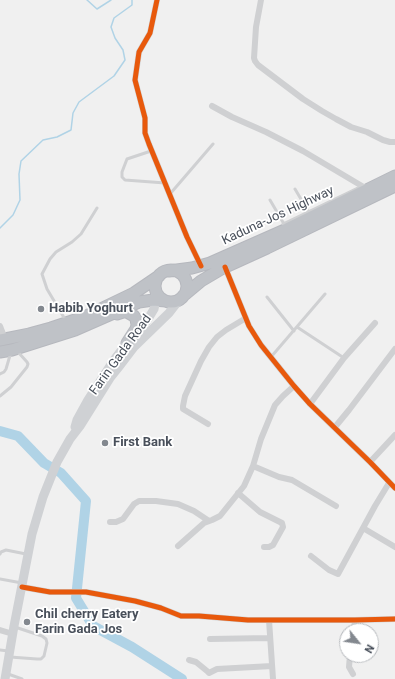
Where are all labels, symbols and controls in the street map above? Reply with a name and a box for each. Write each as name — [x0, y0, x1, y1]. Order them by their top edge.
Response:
street label: Kaduna-Jos Highway — [219, 183, 337, 249]
place label: Habib Yoghurt — [49, 301, 133, 317]
marker: Habib Yoghurt — [36, 304, 46, 314]
street label: Farin Gada Road — [87, 312, 155, 398]
place label: First Bank — [113, 435, 172, 451]
marker: First Bank — [100, 438, 110, 448]
place label: Chil cherry Eatery Farin Gada Jos — [35, 607, 138, 638]
marker: Chil cherry Eatery Farin Gada Jos — [22, 617, 32, 627]
north arrow — [339, 623, 379, 663]
text: N — [361, 642, 377, 655]

